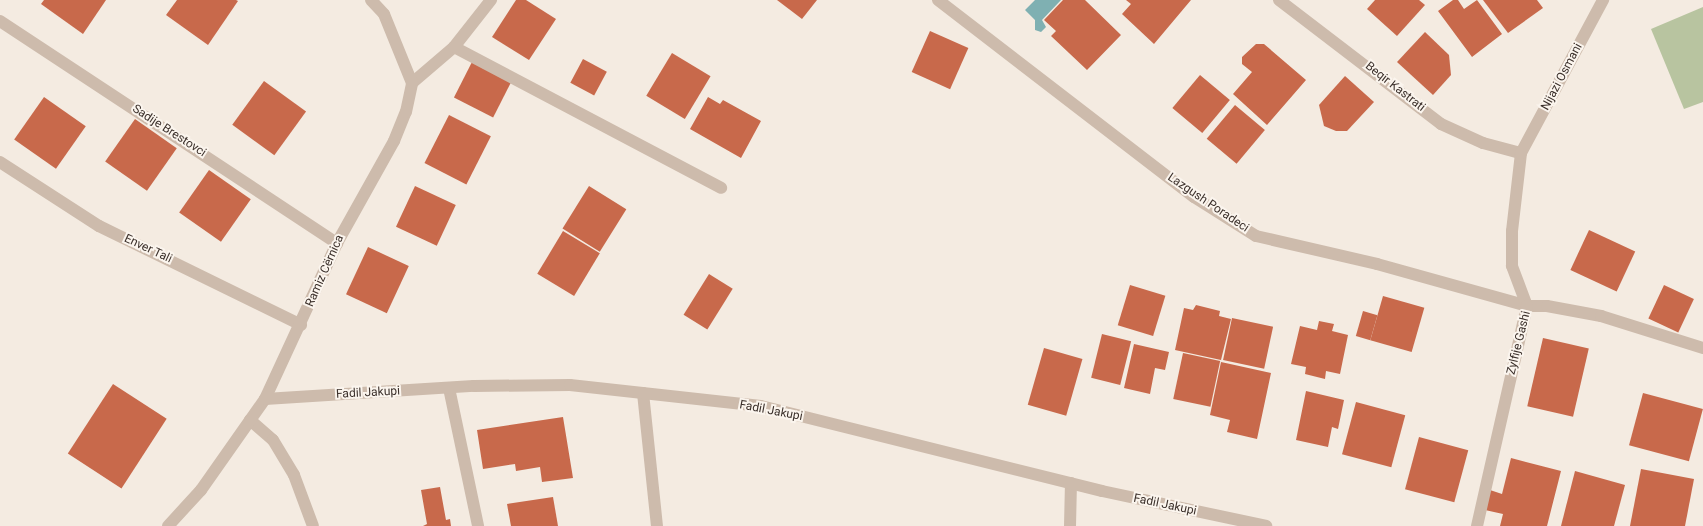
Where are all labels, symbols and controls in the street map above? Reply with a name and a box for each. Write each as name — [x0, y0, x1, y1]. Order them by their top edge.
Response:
street label: Nijazi Osmani — [1538, 41, 1586, 113]
street label: Beqir Kastrati — [1362, 59, 1428, 115]
street label: Sadije Brestovci — [129, 102, 209, 160]
street label: Lazgush Poradeci — [1165, 170, 1251, 236]
street label: Enver Tali — [122, 232, 174, 266]
street label: Ramiz Cërnica — [303, 233, 347, 309]
street label: Zylfije Gashi — [1504, 310, 1534, 376]
street label: Fadil Jakupi — [336, 384, 400, 402]
street label: Fadil Jakupi — [738, 398, 804, 424]
street label: Fadil Jakupi — [1132, 491, 1198, 519]

